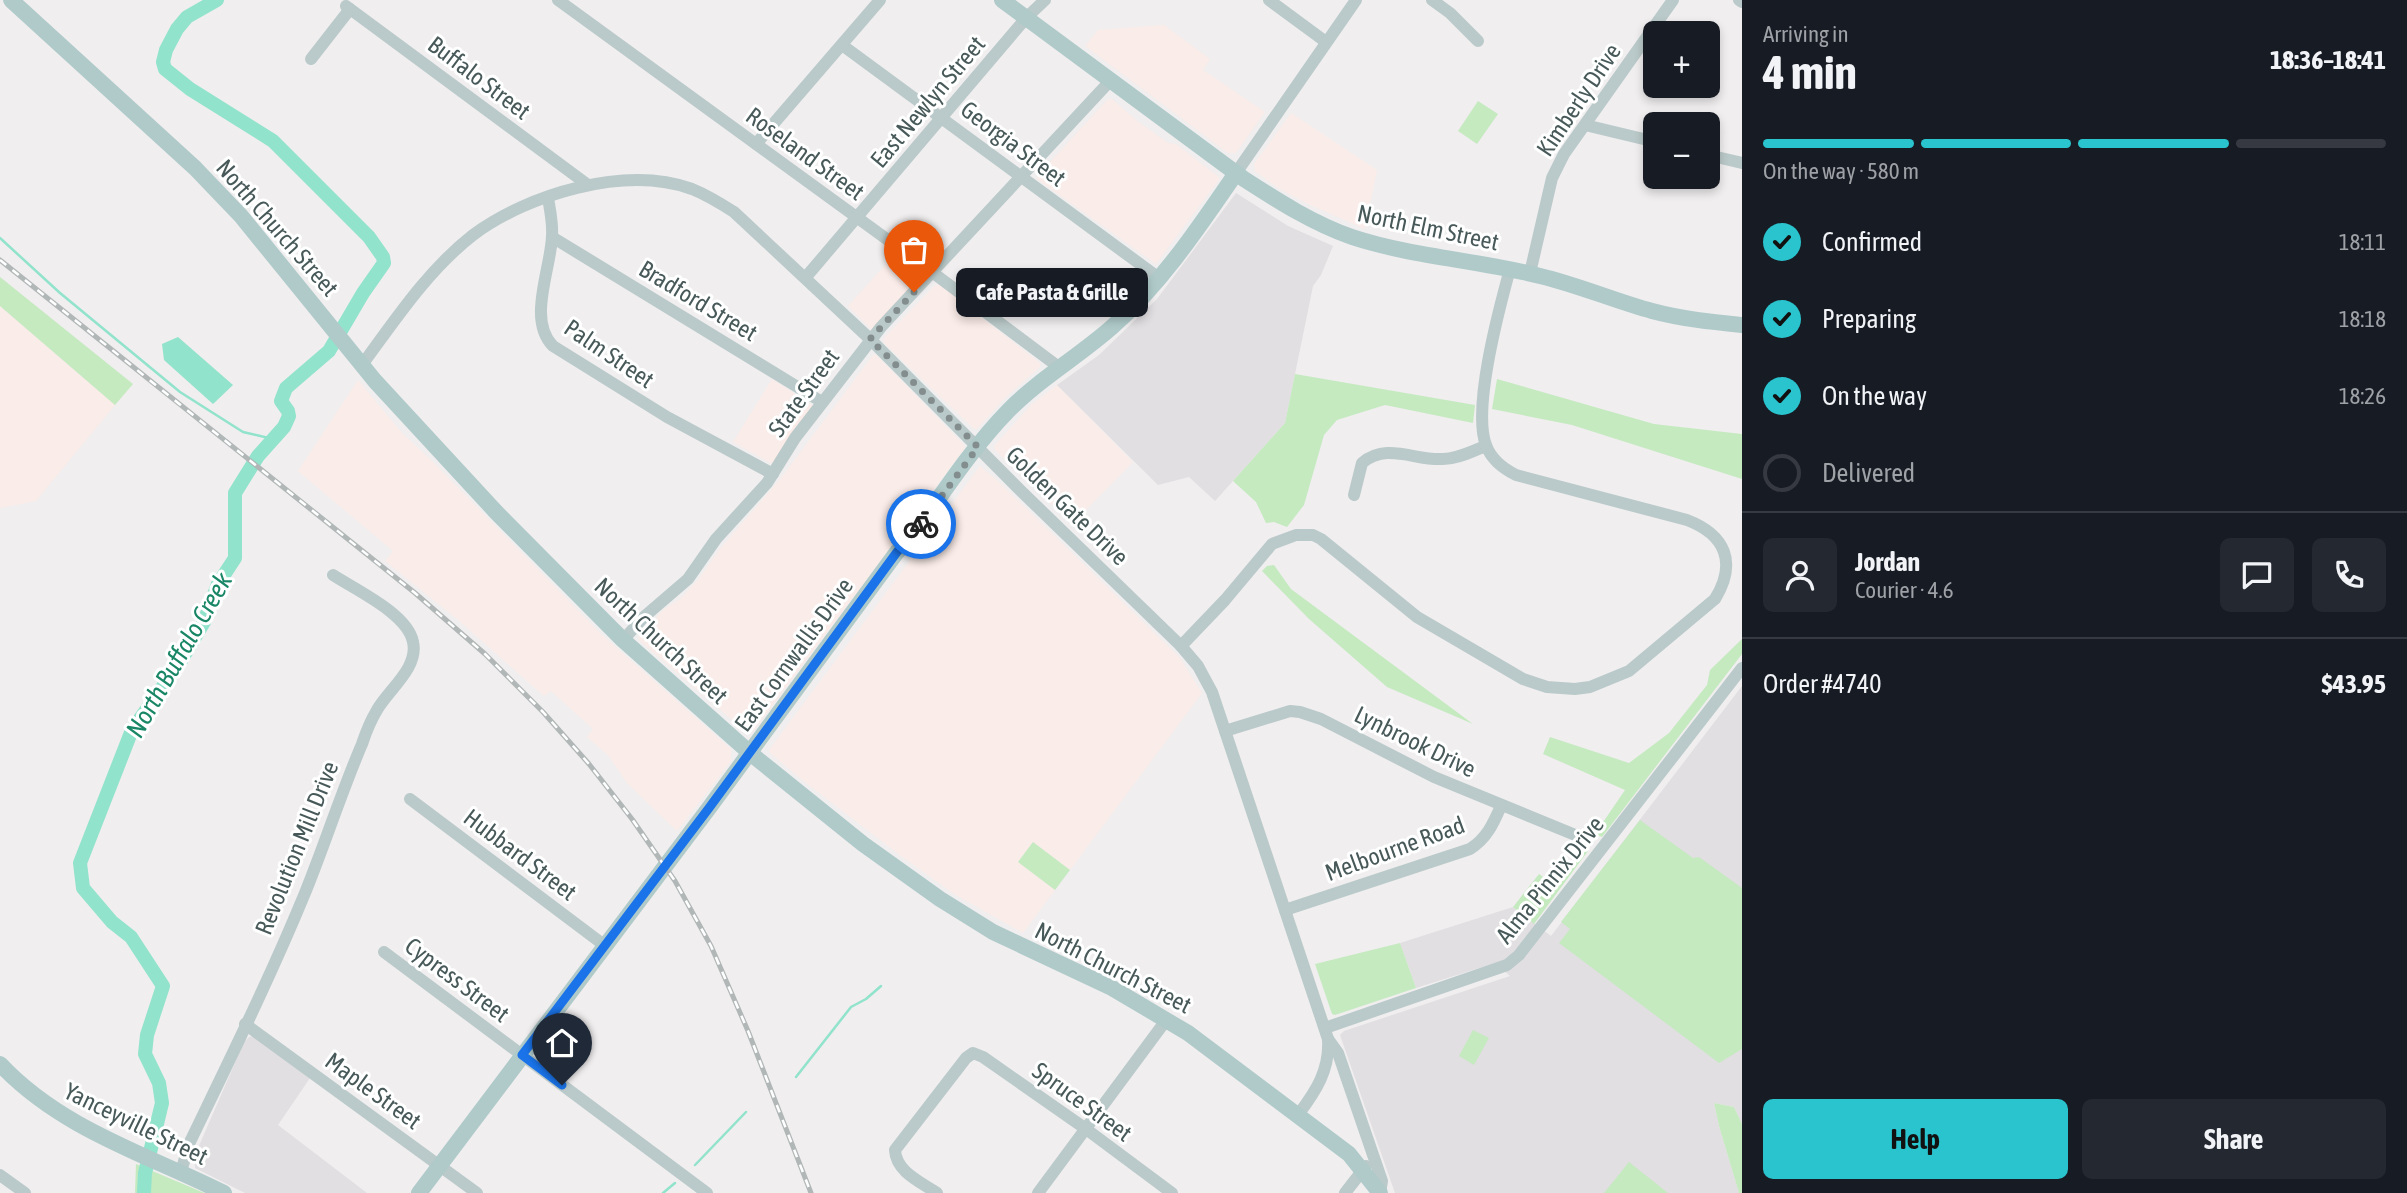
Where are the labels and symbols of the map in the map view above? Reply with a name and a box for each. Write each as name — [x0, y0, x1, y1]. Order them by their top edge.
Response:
street label: Buffalo Street — [423, 31, 536, 125]
street label: East Newlyn Street — [865, 31, 990, 173]
street label: Kimberly Drive — [1531, 38, 1626, 161]
street label: Georgia Street — [956, 95, 1071, 192]
street label: Roseland Street — [741, 102, 870, 205]
street label: North Church Street — [211, 154, 344, 301]
street label: North Elm Street — [1355, 199, 1501, 256]
pin — [884, 220, 944, 292]
street label: Bradford Street — [634, 255, 762, 346]
callout: Cafe Pasta & Grille — [956, 268, 1148, 316]
street label: Palm Street — [559, 314, 659, 393]
street label: State Street — [763, 344, 844, 442]
street label: Golden Gate Drive — [1001, 441, 1134, 570]
courier — [886, 489, 956, 559]
water label: North Buffalo Creek — [120, 567, 239, 743]
street label: North Church Street — [589, 572, 733, 709]
street label: East Cornwallis Drive — [729, 573, 858, 737]
street label: Lynbrook Drive — [1350, 701, 1480, 783]
street label: Revolution Mill Drive — [249, 757, 344, 938]
street label: Hubbard Street — [459, 804, 582, 906]
street label: Melbourne Road — [1321, 811, 1468, 886]
street label: Alma Pinnix Drive — [1490, 811, 1609, 948]
street label: North Church Street — [1031, 917, 1196, 1019]
street label: Cypress Street — [400, 932, 515, 1027]
pin — [532, 1013, 592, 1085]
street label: Maple Street — [320, 1047, 426, 1134]
street label: Spruce Street — [1027, 1057, 1137, 1147]
street label: Yanceyville Street — [60, 1077, 212, 1170]

